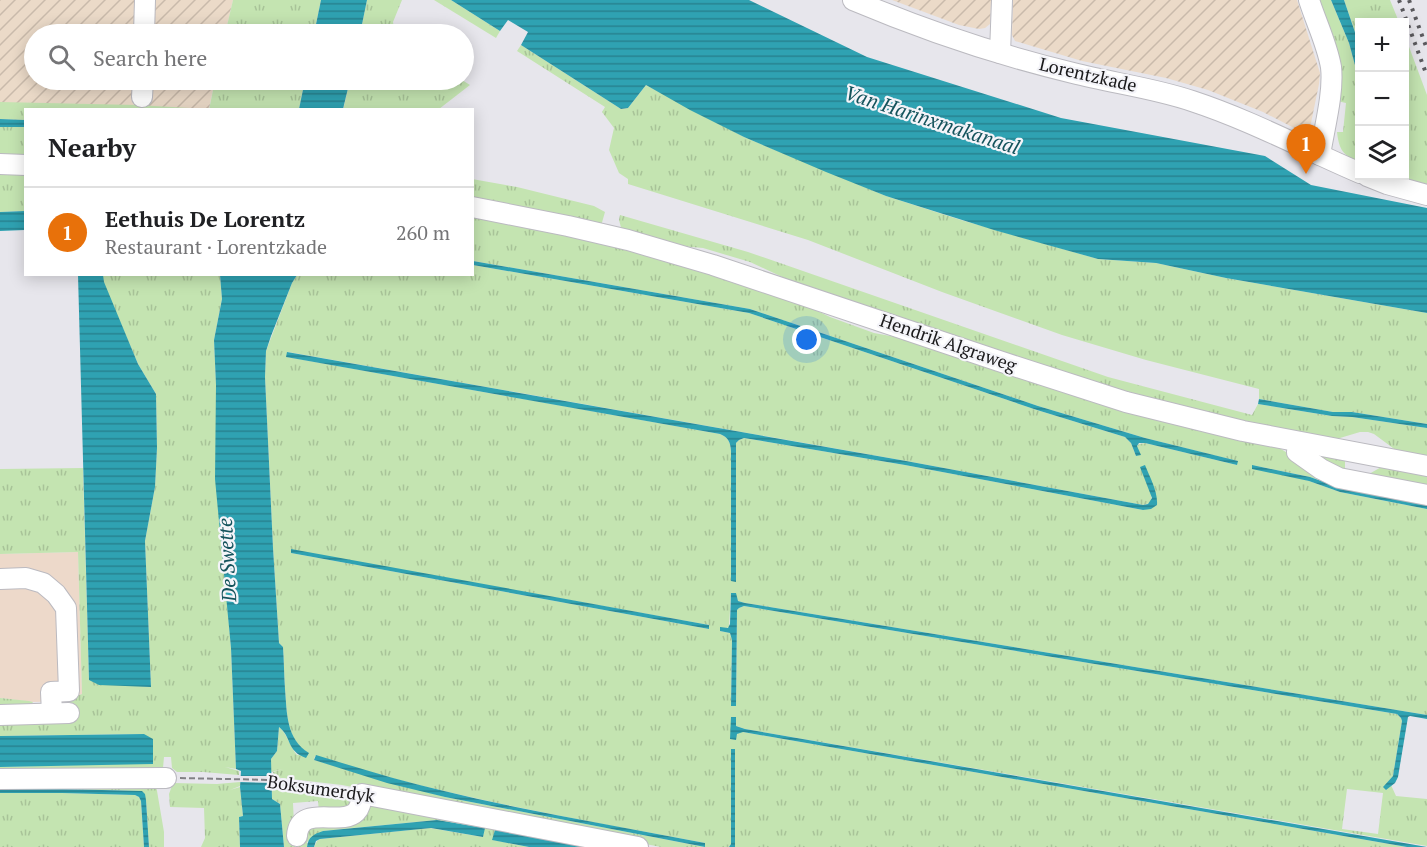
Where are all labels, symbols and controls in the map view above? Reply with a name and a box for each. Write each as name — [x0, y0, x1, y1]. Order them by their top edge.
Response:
map controls — [1355, 18, 1409, 180]
button: + — [1355, 18, 1409, 72]
search box — [24, 24, 474, 90]
icon: search — [45, 41, 78, 74]
text: Search here — [93, 43, 207, 72]
street label: Lorentzkade — [1037, 51, 1139, 97]
button: − — [1355, 72, 1409, 126]
water label: Van Harinxmakanaal — [841, 79, 1023, 161]
pin: 1 — [1286, 124, 1326, 174]
button: layers — [1355, 126, 1409, 180]
text: Nearby — [48, 130, 136, 164]
text: Eethuis De Lorentz — [105, 204, 305, 233]
text: 1 — [62, 219, 73, 246]
text: 260 m — [396, 219, 450, 246]
text: Restaurant · Lorentzkade — [105, 233, 327, 260]
street label: Hendrik Algraweg — [877, 307, 1020, 377]
your location — [792, 325, 821, 354]
water label: De Swette — [211, 517, 242, 604]
street label: Boksumerdyk — [266, 769, 377, 808]

